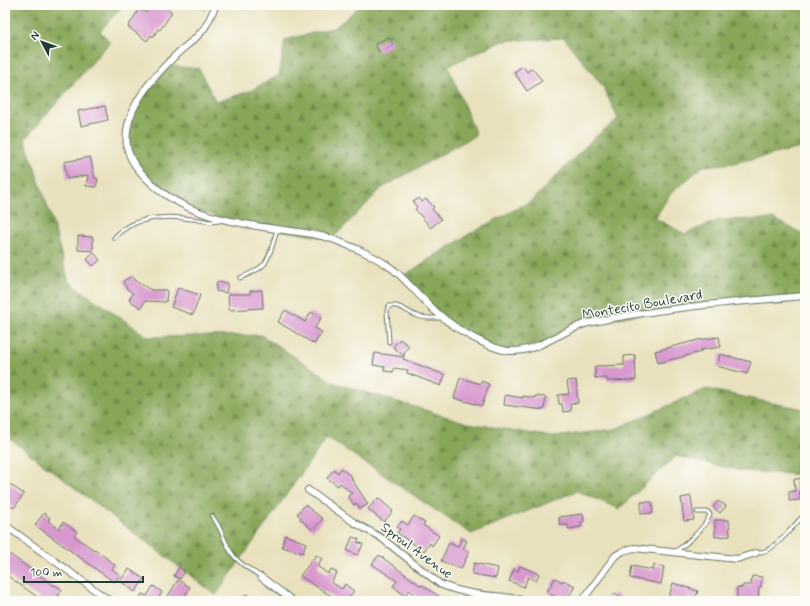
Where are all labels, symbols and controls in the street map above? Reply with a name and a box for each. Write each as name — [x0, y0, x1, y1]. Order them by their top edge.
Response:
north arrow — [22, 22, 62, 62]
text: N — [28, 29, 43, 43]
street label: Montecito Boulevard — [581, 286, 704, 324]
street label: Sproul Avenue — [377, 519, 456, 583]
scale bar — [24, 558, 143, 584]
text: 100 m — [30, 565, 62, 581]

